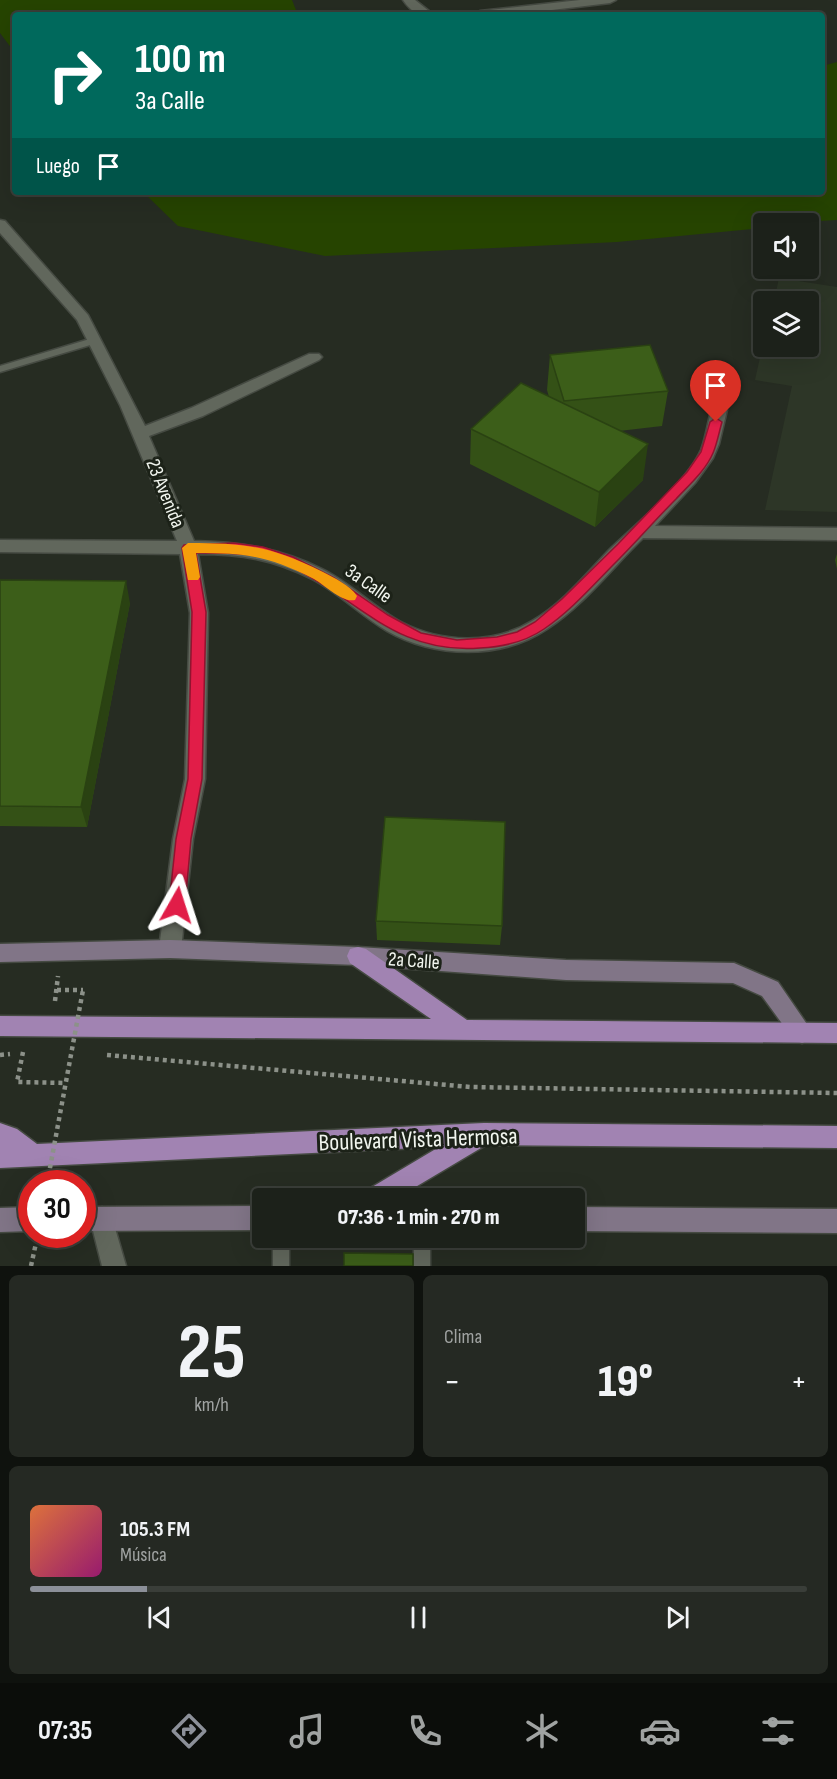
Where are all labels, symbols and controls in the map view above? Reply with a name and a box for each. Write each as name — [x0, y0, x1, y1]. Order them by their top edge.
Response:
text: 100 m — [135, 34, 226, 85]
icon: right — [36, 36, 114, 114]
text: 3a Calle — [135, 85, 205, 117]
icon: arrive — [92, 150, 125, 183]
text: Luego — [36, 153, 80, 180]
map controls — [753, 213, 819, 357]
button: sound — [753, 213, 819, 279]
button: layers — [753, 291, 819, 357]
pin — [690, 360, 741, 422]
icon: arrive — [699, 369, 732, 402]
street label: 23 Avenida — [140, 455, 190, 531]
street label: 3a Calle — [340, 559, 397, 609]
position arrow — [145, 873, 209, 937]
street label: 2a Calle — [387, 947, 441, 975]
street label: Boulevard Vista Hermosa — [318, 1122, 518, 1157]
speed limit sign: 30 — [18, 1170, 96, 1248]
text: 07:36 · 1 min · 270 m — [337, 1204, 500, 1231]
text: 25 — [177, 1307, 246, 1400]
text: Clima — [444, 1325, 482, 1349]
text: 19° — [598, 1355, 653, 1410]
text: − — [444, 1362, 460, 1402]
text: + — [791, 1362, 807, 1402]
text: km/h — [194, 1393, 229, 1417]
text: 105.3 FM — [120, 1516, 190, 1543]
text: Música — [120, 1543, 167, 1567]
icon: previous — [143, 1601, 176, 1634]
icon: pause — [402, 1601, 435, 1634]
icon: next — [661, 1601, 694, 1634]
icon: directions — [168, 1710, 210, 1752]
icon: music — [286, 1710, 328, 1752]
icon: phone — [404, 1710, 446, 1752]
icon: climate — [521, 1710, 563, 1752]
icon: car — [639, 1710, 681, 1752]
icon: filters — [757, 1710, 799, 1752]
text: 07:35 — [38, 1715, 92, 1747]

